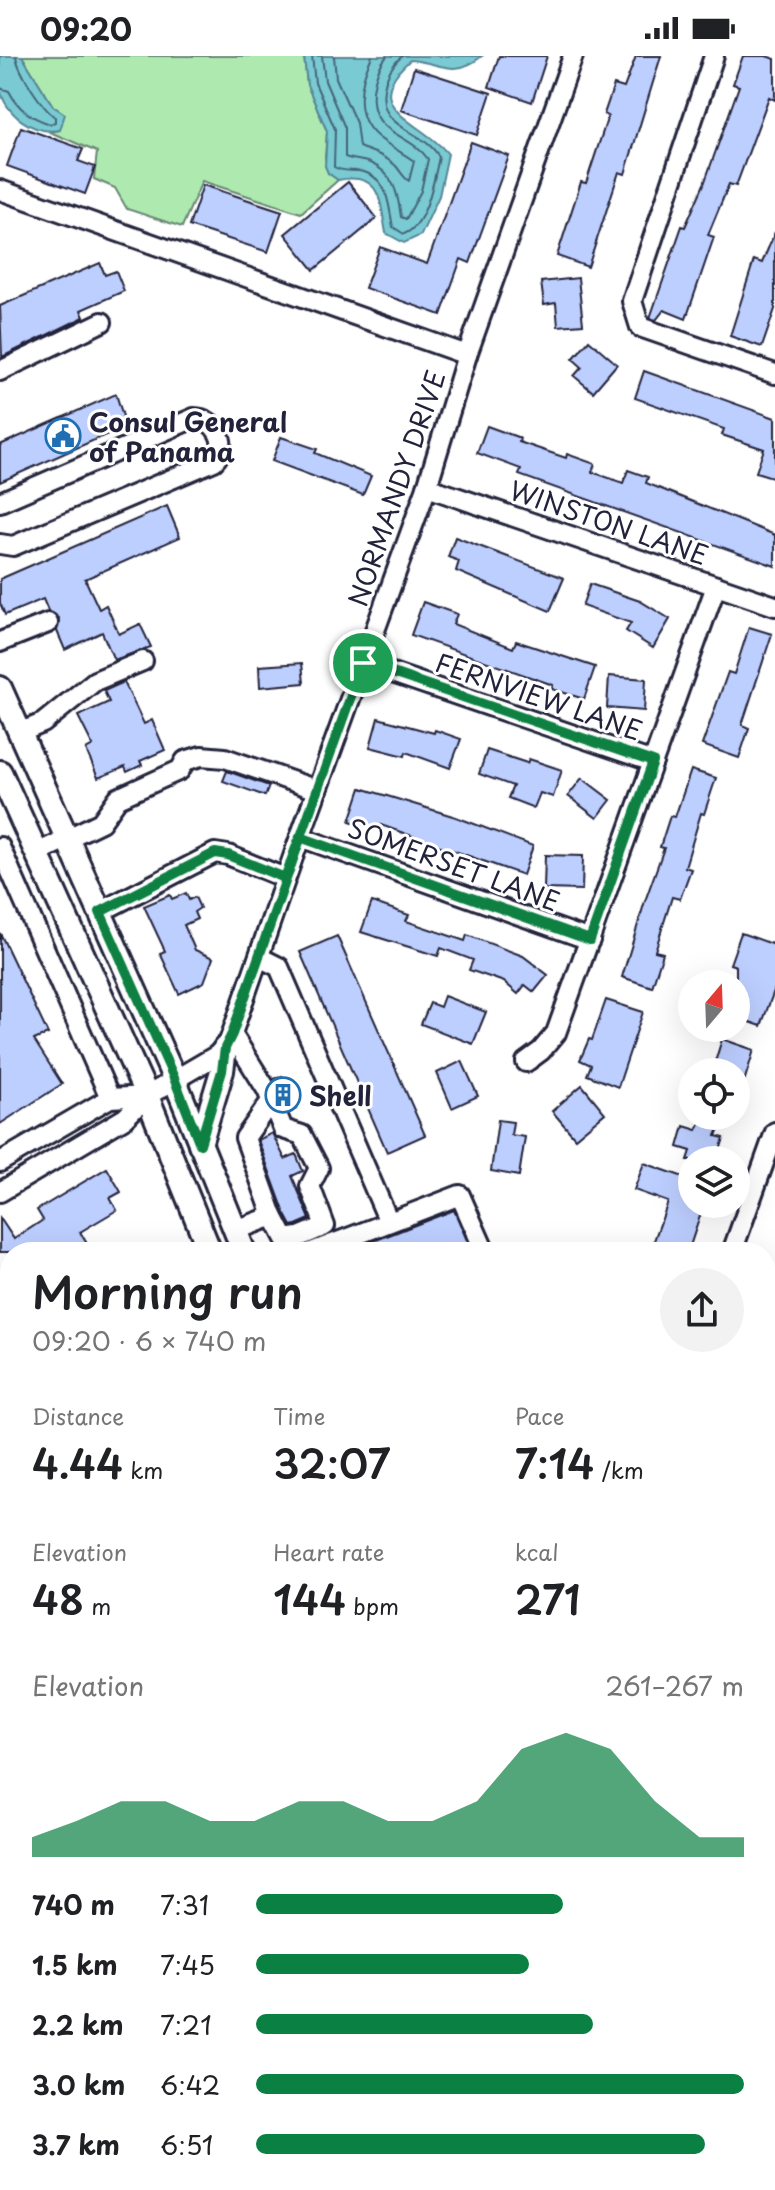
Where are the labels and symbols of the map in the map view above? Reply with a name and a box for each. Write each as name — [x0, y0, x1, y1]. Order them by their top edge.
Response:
street label: NORMANDY DRIVE — [337, 365, 455, 611]
place label: Consul General of Panama — [89, 402, 287, 471]
public building icon: Consul General of Panama — [44, 417, 82, 455]
street label: WINSTON LANE — [504, 470, 714, 574]
pin — [329, 629, 397, 697]
street label: FERNVIEW LANE — [430, 642, 648, 750]
street label: SOMERSET LANE — [343, 808, 565, 920]
north arrow — [678, 970, 750, 1042]
building icon: Shell — [264, 1076, 302, 1114]
place label: Shell — [309, 1076, 372, 1115]

